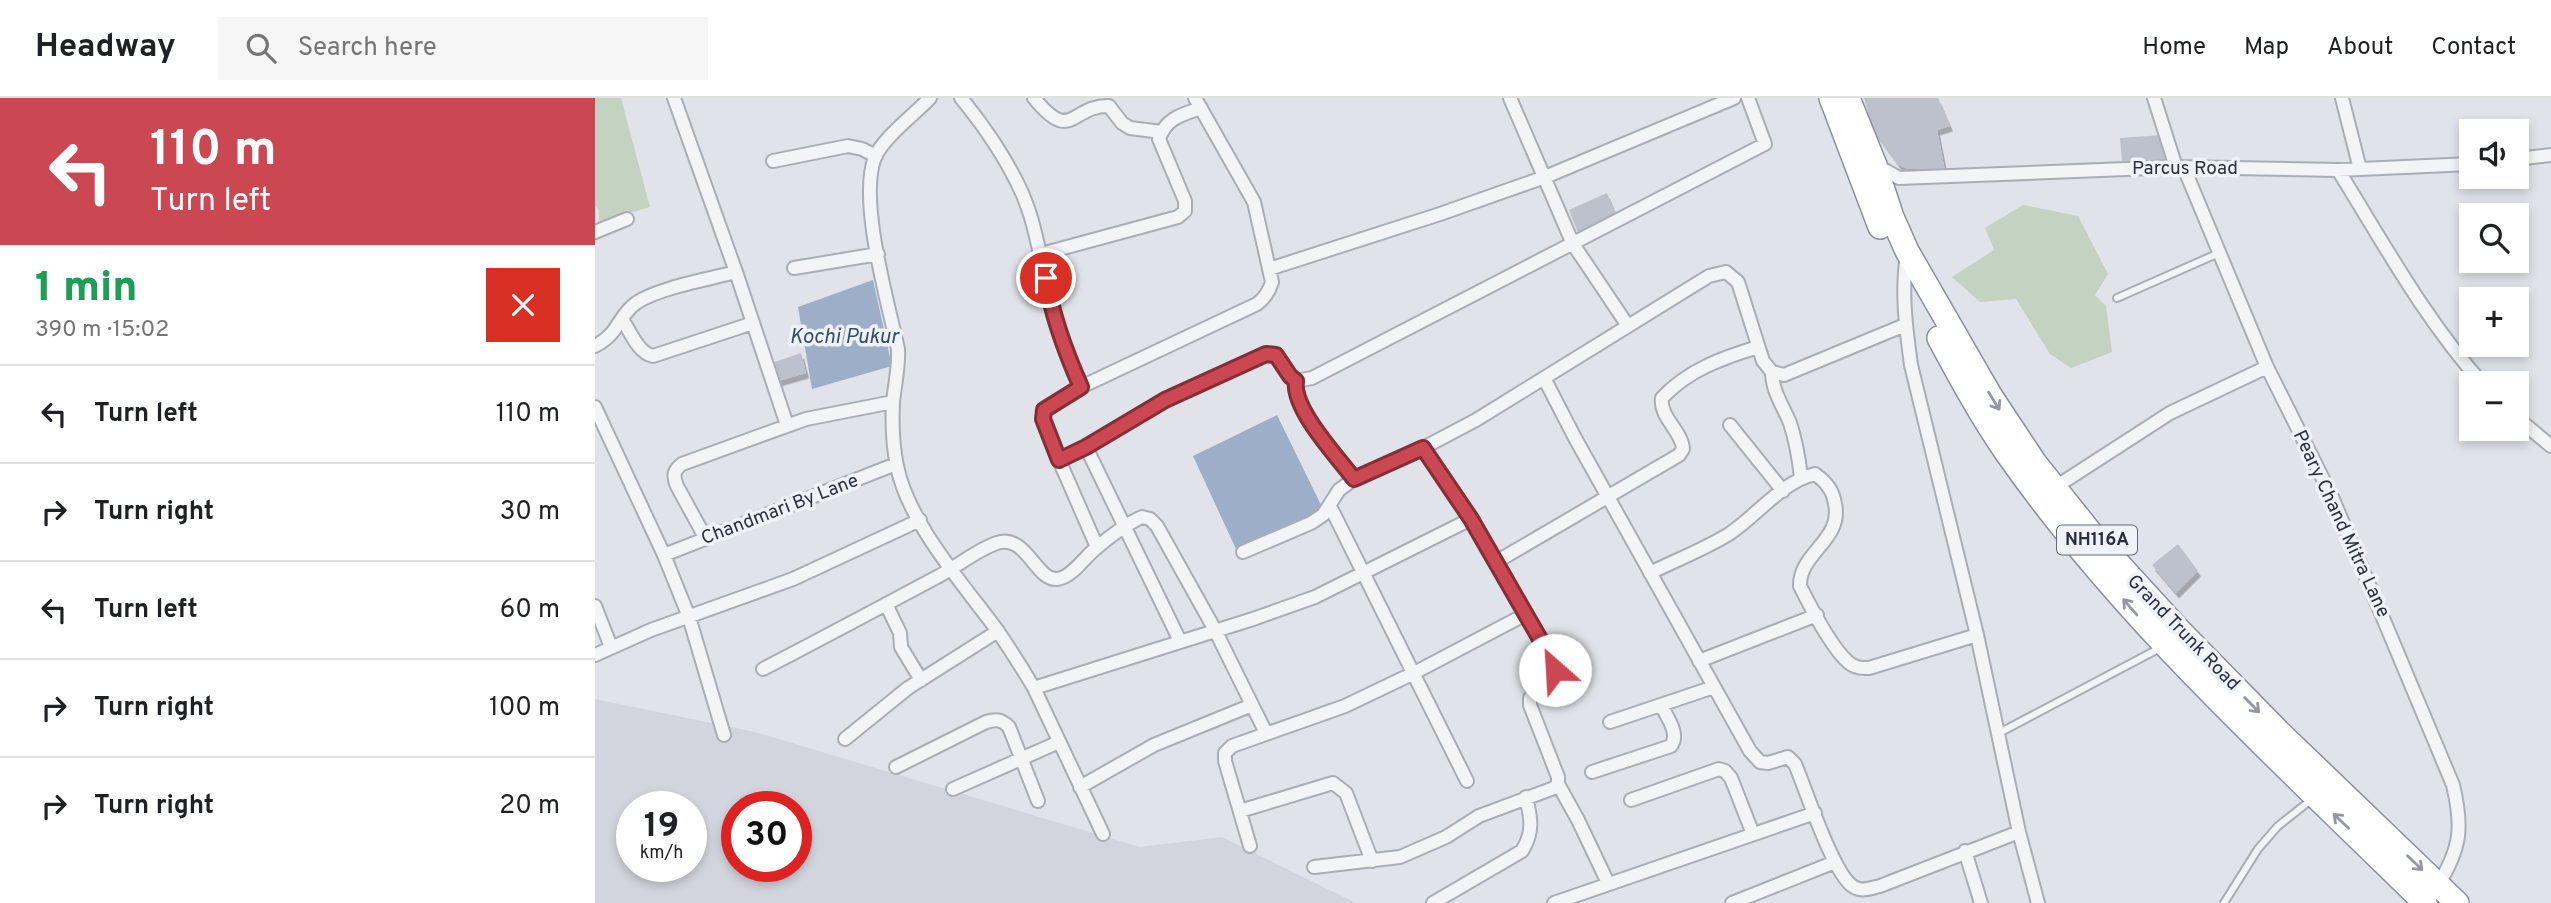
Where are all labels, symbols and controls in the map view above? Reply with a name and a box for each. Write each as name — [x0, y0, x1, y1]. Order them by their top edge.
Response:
search box — [218, 17, 708, 80]
text: Headway — [35, 27, 176, 69]
icon: search — [242, 29, 280, 67]
text: Search here — [298, 32, 437, 65]
text: Home — [2142, 33, 2206, 63]
text: Map — [2244, 33, 2289, 63]
text: About — [2327, 33, 2393, 63]
text: Contact — [2431, 33, 2516, 63]
map controls — [2459, 119, 2529, 441]
button: sound — [2459, 119, 2529, 189]
text: 110 m — [150, 121, 277, 183]
icon: left — [35, 126, 126, 217]
street label: Parcus Road — [2132, 157, 2238, 181]
text: Turn left — [150, 182, 271, 222]
button: search — [2459, 203, 2529, 273]
pin — [1016, 248, 1076, 308]
icon: arrive — [1027, 259, 1065, 297]
text: 1 min — [35, 263, 138, 316]
button: close — [486, 268, 560, 342]
button: + — [2459, 287, 2529, 357]
text: 390 m · 15:02 — [35, 316, 169, 345]
water label: Kochi Pukur — [790, 324, 900, 351]
button: − — [2459, 371, 2529, 441]
one-way arrow — [1987, 391, 2001, 411]
icon: left — [35, 395, 73, 433]
text: Turn left — [94, 398, 198, 431]
text: 110 m — [496, 398, 560, 431]
street label: Peary Chand Mitra Lane — [2287, 426, 2395, 622]
street label: Chandmari By Lane — [698, 469, 862, 551]
icon: right — [35, 493, 73, 531]
text: Turn right — [94, 496, 214, 529]
text: 30 m — [500, 496, 560, 529]
road number: NH116A — [2057, 526, 2137, 555]
street label: Grand Trunk Road — [2121, 570, 2245, 696]
icon: left — [35, 591, 73, 629]
text: Turn left — [94, 594, 198, 627]
text: 60 m — [500, 594, 560, 627]
one-way arrow — [2122, 598, 2138, 616]
position arrow — [1518, 633, 1592, 707]
icon: right — [35, 689, 73, 727]
text: Turn right — [94, 692, 214, 725]
text: 100 m — [489, 692, 560, 725]
one-way arrow — [2243, 696, 2260, 713]
icon: right — [35, 787, 73, 825]
text: Turn right — [94, 790, 214, 823]
text: 20 m — [499, 790, 560, 823]
speed limit sign: 30 — [721, 791, 812, 882]
text: 19 — [644, 805, 679, 849]
one-way arrow — [2333, 813, 2350, 830]
text: km/h — [640, 842, 683, 865]
one-way arrow — [2406, 854, 2423, 871]

